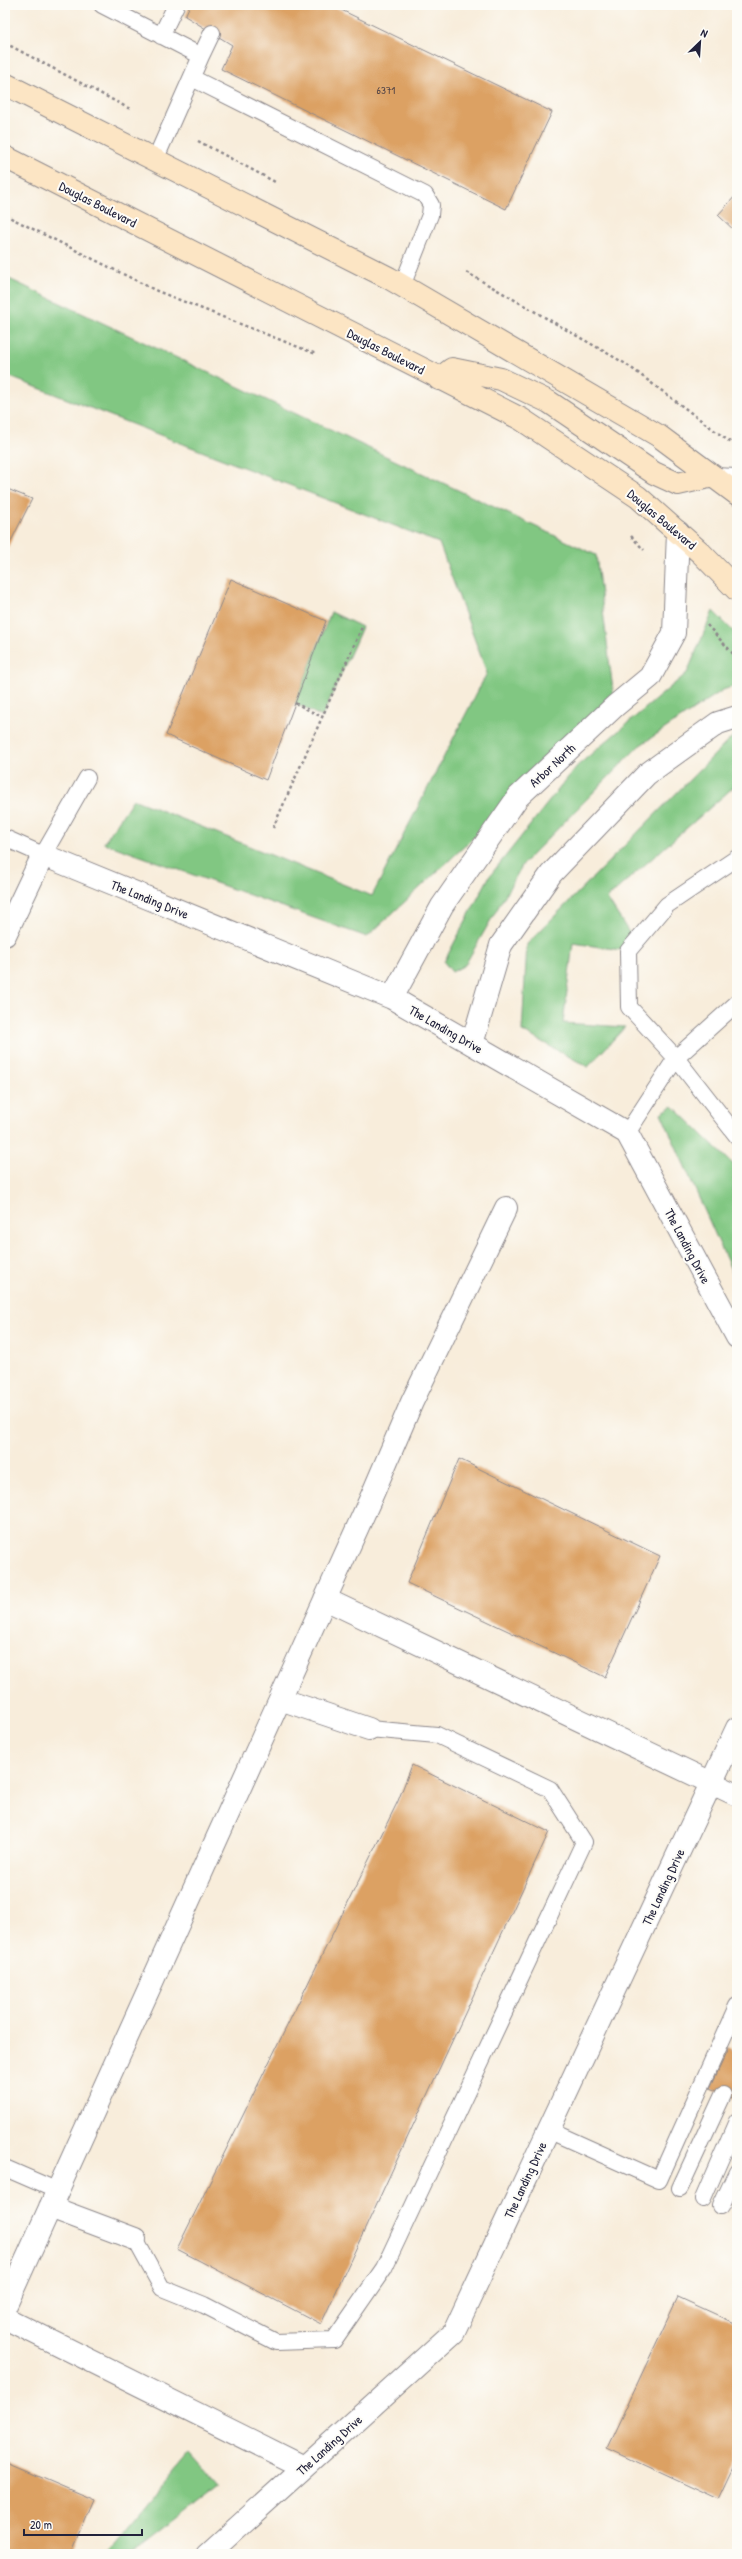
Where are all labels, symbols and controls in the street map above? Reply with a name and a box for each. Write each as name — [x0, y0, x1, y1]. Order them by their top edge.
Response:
north arrow — [680, 22, 720, 62]
text: N — [699, 25, 710, 41]
house number: 6371 — [377, 83, 395, 97]
street label: Douglas Boulevard — [56, 177, 140, 231]
street label: Douglas Boulevard — [344, 324, 428, 378]
street label: Douglas Boulevard — [624, 485, 700, 553]
street label: Arbor North — [525, 739, 579, 791]
street label: The Landing Drive — [108, 875, 192, 923]
street label: The Landing Drive — [406, 1001, 486, 1057]
street label: The Landing Drive — [661, 1205, 715, 1287]
street label: The Landing Drive — [637, 1846, 689, 1928]
street label: The Landing Drive — [499, 2139, 551, 2221]
street label: The Landing Drive — [292, 2411, 366, 2479]
scale bar — [24, 2511, 142, 2537]
text: 20 m — [30, 2516, 52, 2533]

